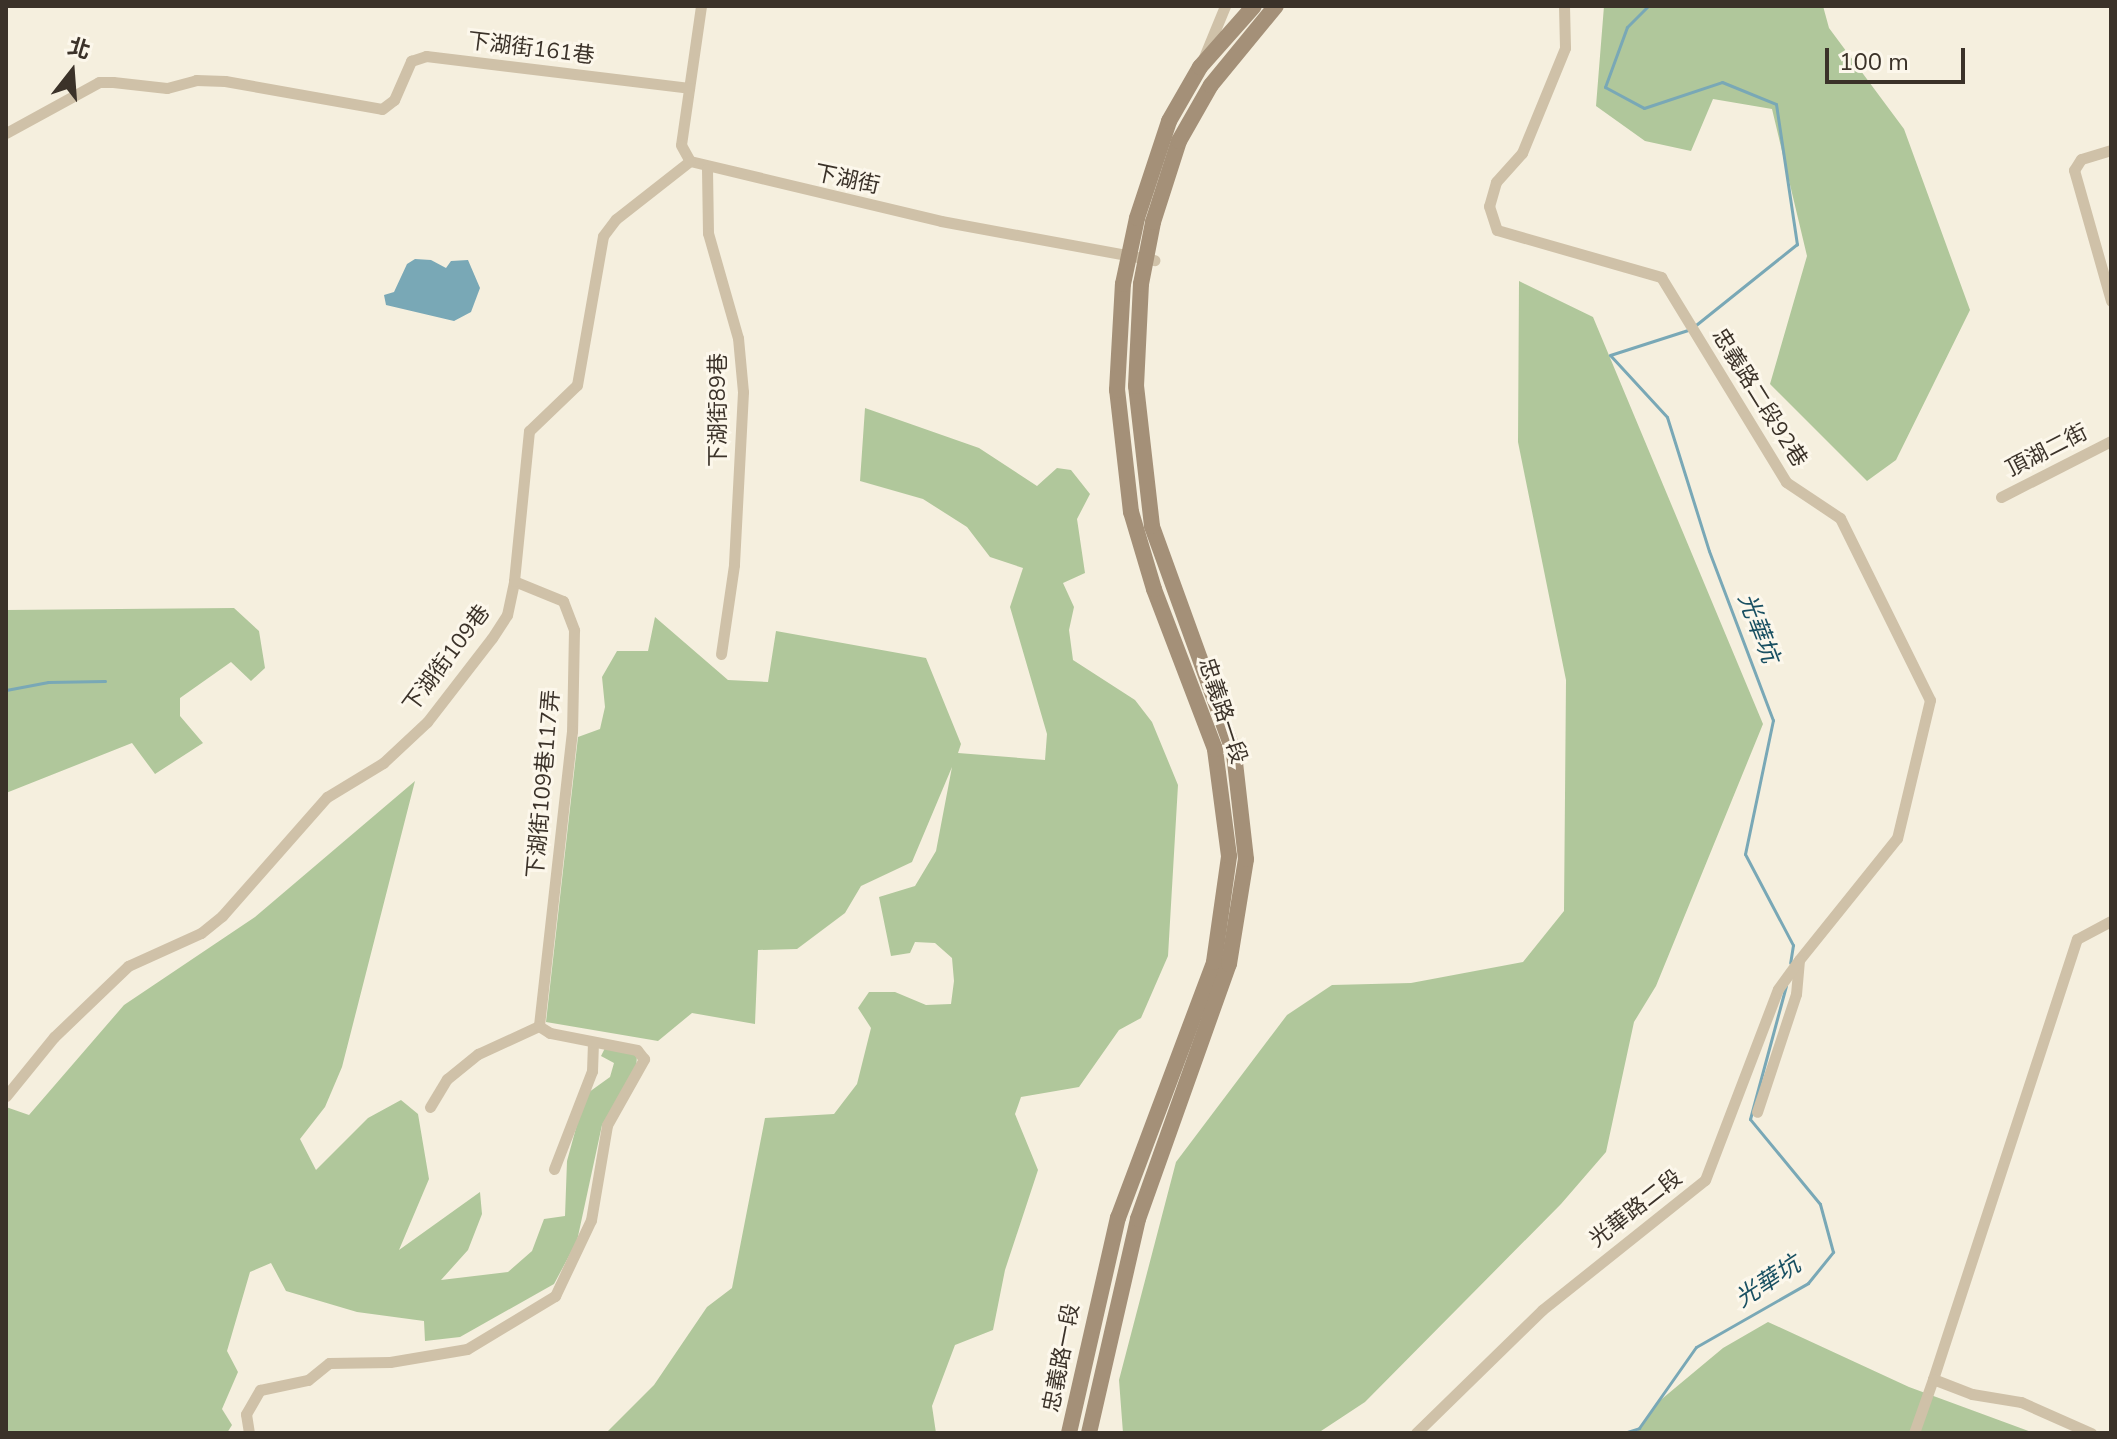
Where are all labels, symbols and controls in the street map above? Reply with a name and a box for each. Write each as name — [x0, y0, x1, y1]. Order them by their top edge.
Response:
street label: 下湖街161巷 — [466, 28, 596, 70]
text: 北 — [64, 31, 94, 67]
north arrow — [32, 32, 112, 112]
scale bar — [1829, 32, 1969, 82]
text: 100 m — [1839, 46, 1909, 78]
street label: 下湖街 — [812, 160, 882, 200]
street label: 忠義路二段92巷 — [1706, 324, 1812, 472]
street label: 下湖街89巷 — [706, 353, 732, 467]
street label: 頂湖二街 — [2002, 419, 2092, 483]
water label: 光華坑 — [1732, 589, 1784, 667]
street label: 下湖街109巷 — [398, 600, 496, 718]
street label: 忠義路一段 — [1192, 655, 1252, 767]
street label: 下湖街109巷117弄 — [523, 689, 565, 879]
street label: 光華路二段 — [1585, 1165, 1687, 1253]
water label: 光華坑 — [1730, 1250, 1806, 1314]
street label: 忠義路一段 — [1039, 1301, 1085, 1415]

